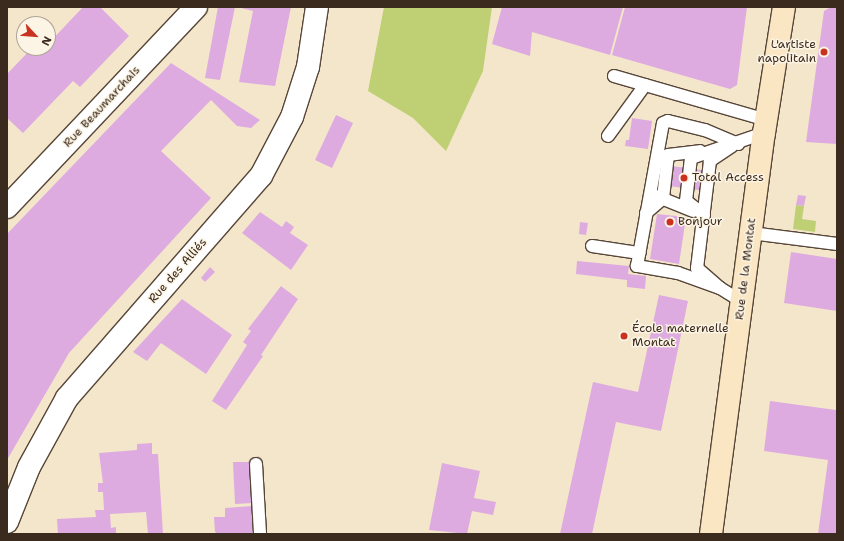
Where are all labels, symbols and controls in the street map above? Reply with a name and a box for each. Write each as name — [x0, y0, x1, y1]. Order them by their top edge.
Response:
north arrow — [16, 16, 56, 56]
text: N — [38, 34, 55, 48]
place label: L'artiste napolitain — [758, 38, 816, 66]
marker: L'artiste napolitain — [819, 47, 829, 57]
street label: Rue Beaumarchais — [61, 63, 143, 151]
place label: Total Access — [692, 171, 764, 185]
marker: Total Access — [679, 173, 689, 183]
place label: Bonjour — [678, 215, 722, 229]
marker: Bonjour — [665, 217, 675, 227]
street label: Rue de la Montat — [733, 217, 759, 321]
street label: Rue des Alliés — [146, 236, 210, 306]
place label: École maternelle Montat — [632, 322, 729, 350]
marker: École maternelle Montat — [619, 331, 629, 341]

